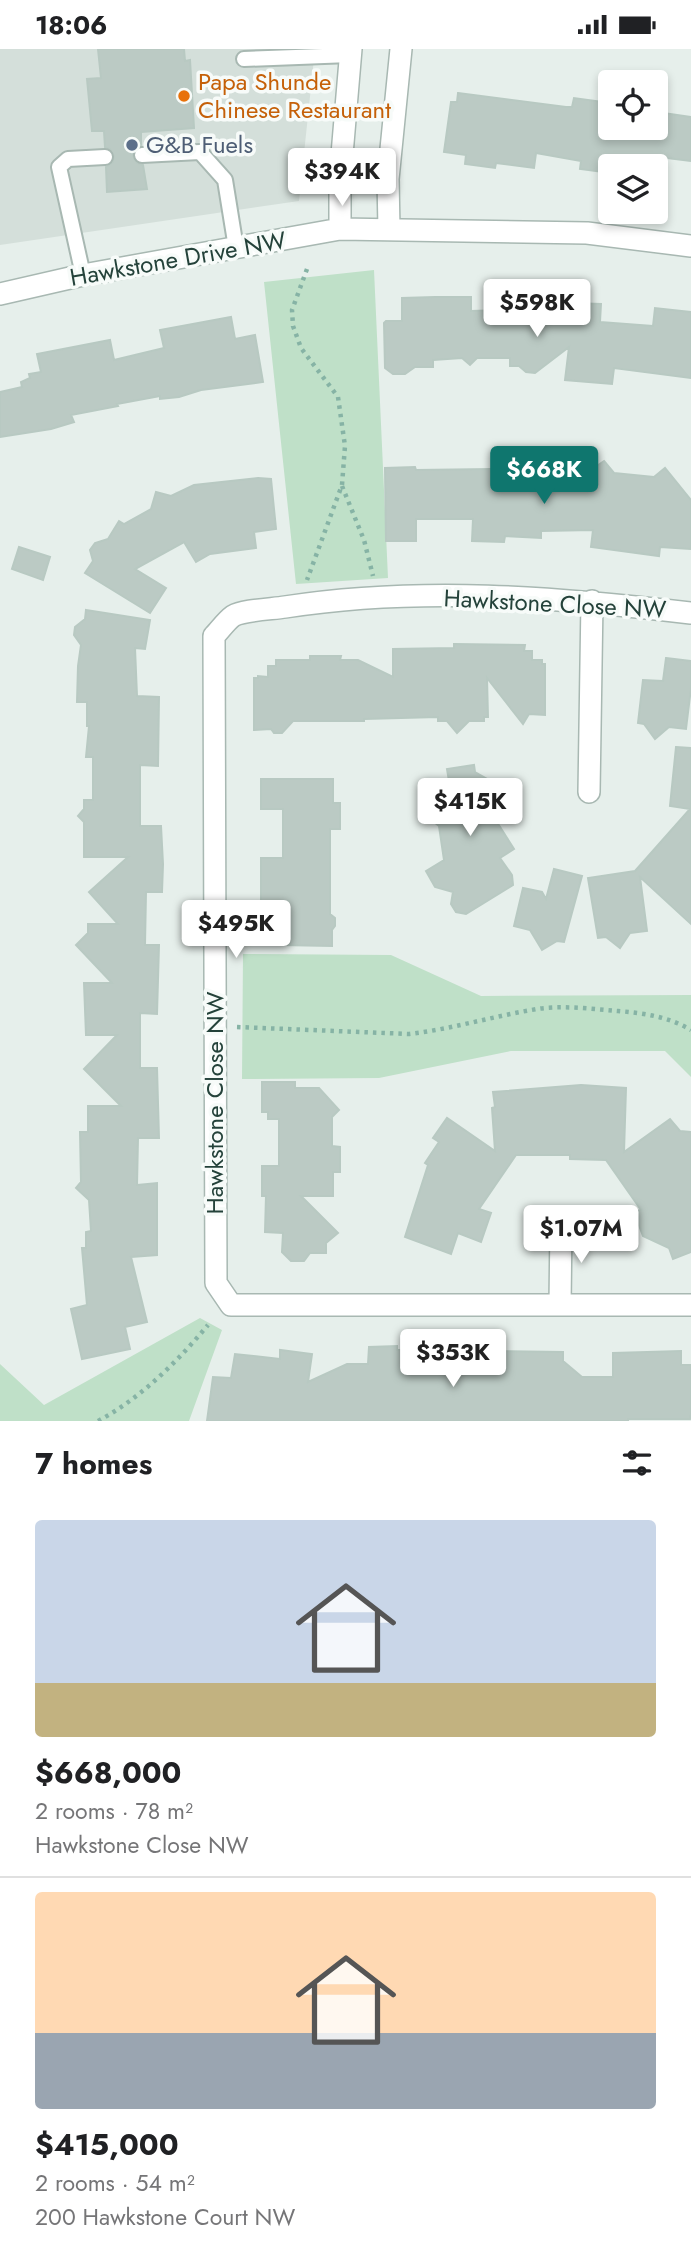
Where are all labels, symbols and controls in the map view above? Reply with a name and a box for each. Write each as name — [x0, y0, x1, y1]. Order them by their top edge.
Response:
text: 18:06 — [35, 6, 108, 44]
place label: Papa Shunde Chinese Restaurant — [198, 64, 391, 127]
map controls — [598, 70, 668, 224]
button: locate — [598, 70, 668, 140]
marker: Papa Shunde Chinese Restaurant — [176, 88, 192, 104]
place label: G&B Fuels — [146, 127, 253, 162]
marker: G&B Fuels — [124, 137, 140, 153]
pin: $394K — [293, 149, 391, 208]
text: $394K — [304, 154, 380, 188]
button: layers — [598, 154, 668, 224]
street label: Hawkstone Drive NW — [67, 222, 289, 295]
pin: $598K — [488, 279, 586, 339]
text: $598K — [499, 285, 575, 319]
pin: $668K — [495, 447, 593, 506]
text: $668K — [506, 452, 582, 486]
street label: Hawkstone Close NW — [443, 580, 667, 627]
pin: $415K — [421, 779, 519, 838]
text: $415K — [434, 784, 506, 818]
pin: $495K — [187, 901, 285, 960]
text: $495K — [198, 906, 274, 940]
street label: Hawkstone Close NW — [197, 991, 232, 1214]
pin: $1.07M — [524, 1205, 638, 1265]
text: $1.07M — [539, 1211, 623, 1245]
pin: $353K — [404, 1329, 502, 1389]
text: $353K — [416, 1335, 490, 1369]
text: 7 homes — [35, 1442, 152, 1485]
icon: filters — [618, 1444, 656, 1482]
icon: home — [283, 1565, 409, 1691]
text: $668,000 — [35, 1751, 181, 1794]
text: 2 rooms · 78 m² — [35, 1794, 193, 1828]
text: Hawkstone Close NW — [35, 1828, 249, 1862]
icon: home — [283, 1937, 409, 2063]
text: $415,000 — [35, 2123, 179, 2166]
text: 2 rooms · 54 m² — [35, 2166, 195, 2200]
text: 200 Hawkstone Court NW — [35, 2200, 295, 2234]

